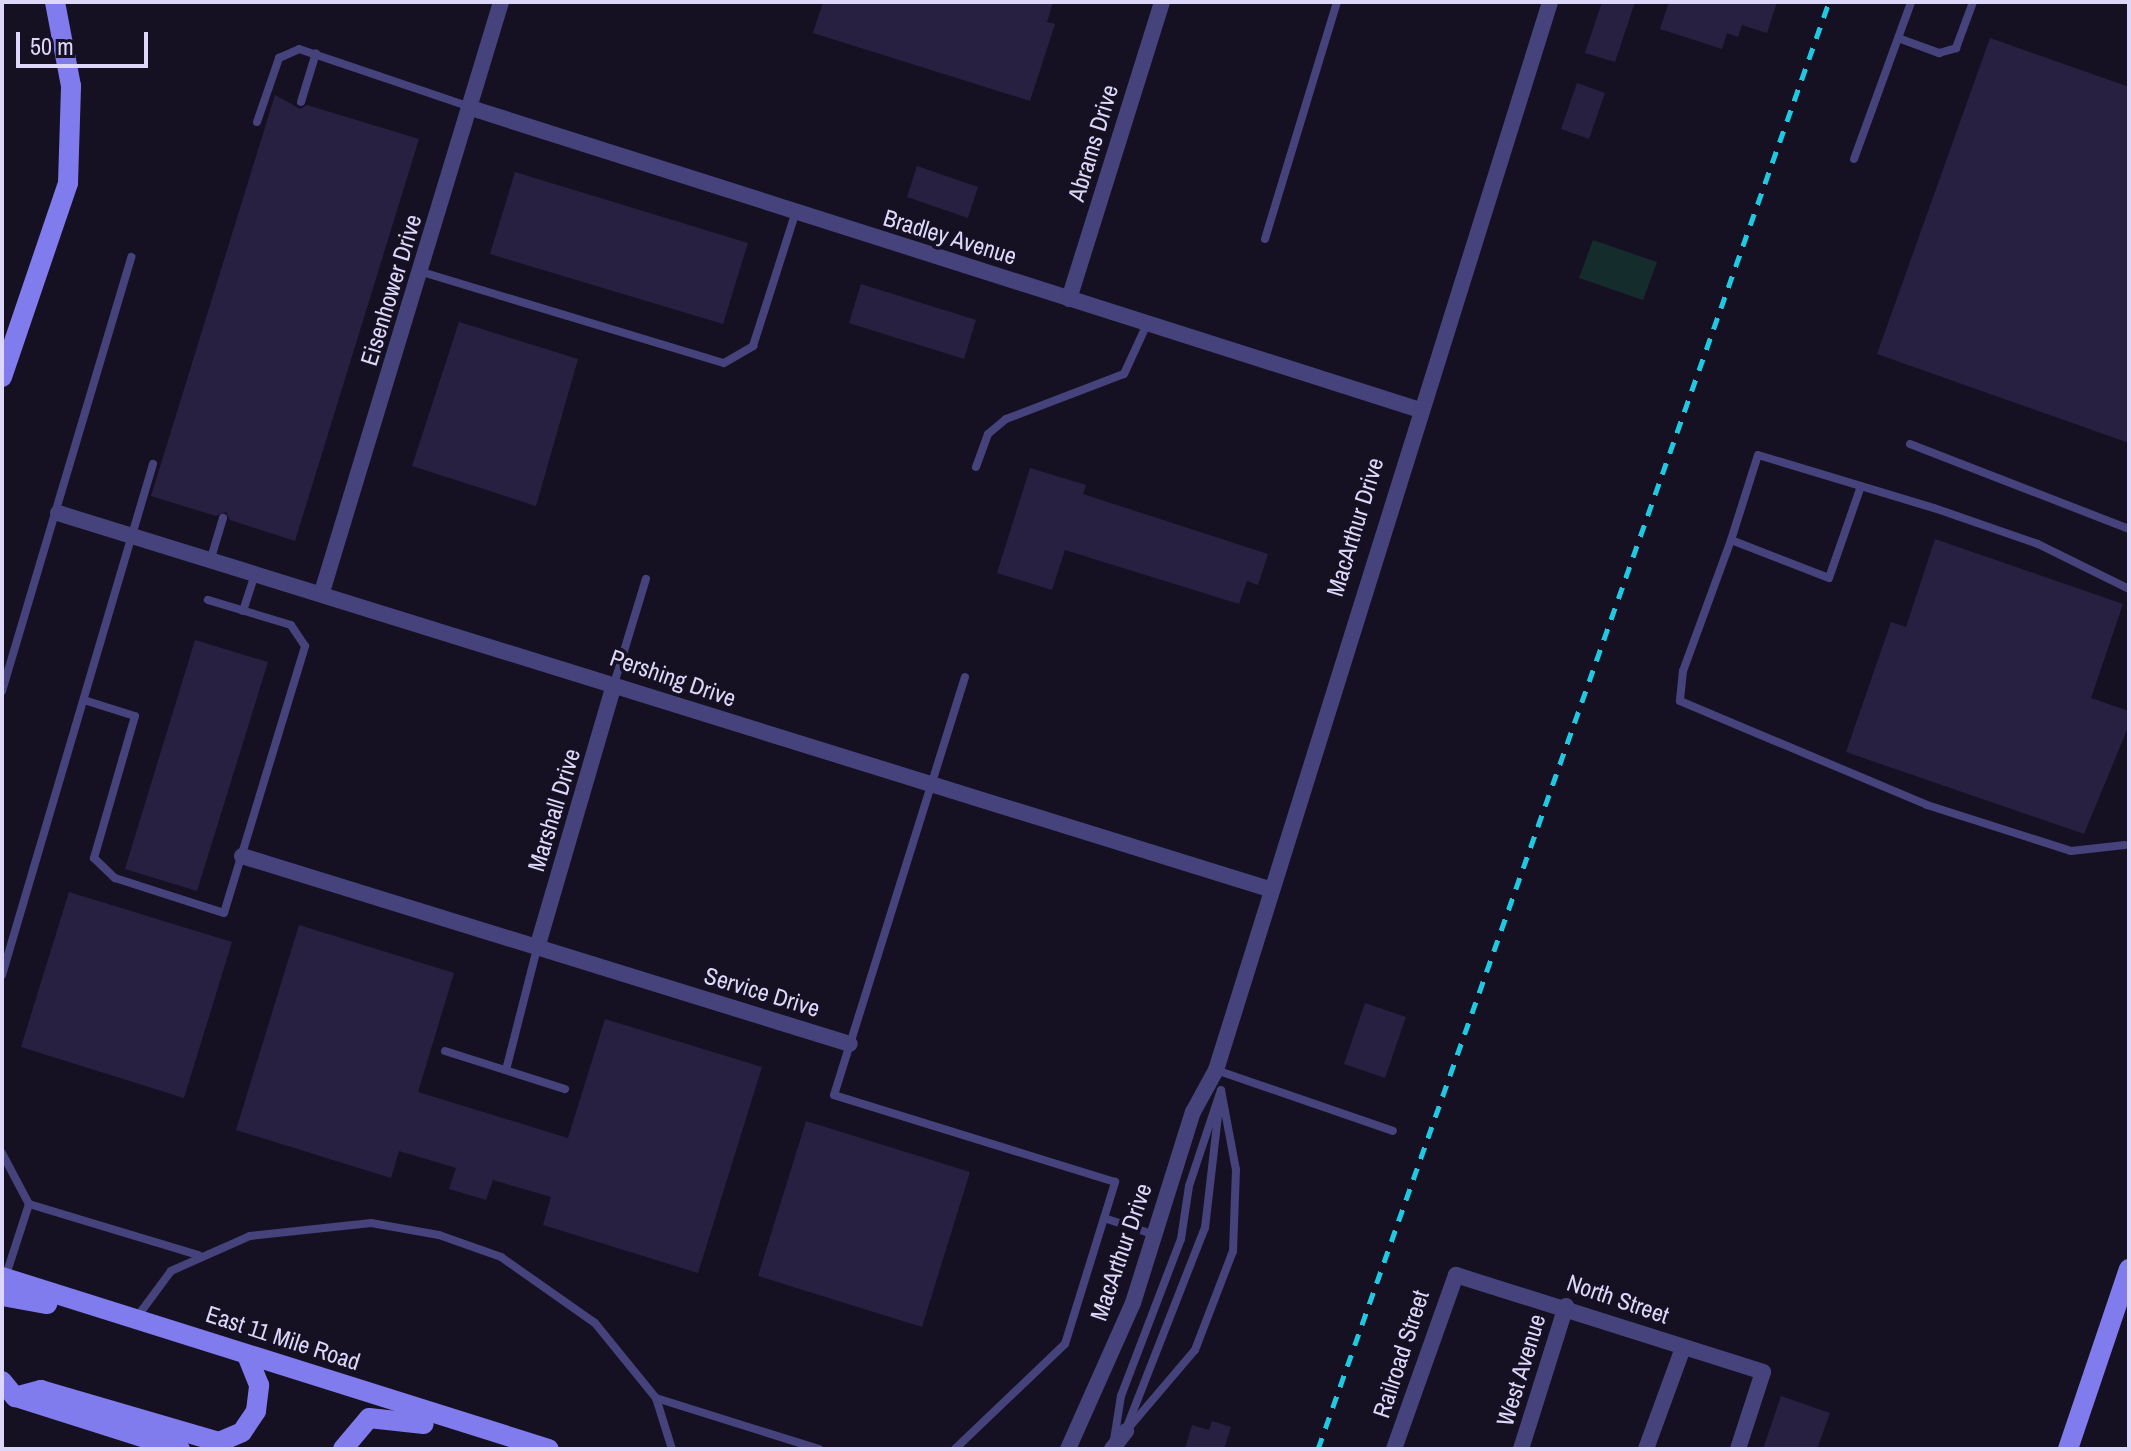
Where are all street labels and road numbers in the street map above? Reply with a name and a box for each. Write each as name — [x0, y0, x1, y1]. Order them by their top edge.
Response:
street label: Abrams Drive — [1062, 81, 1124, 205]
street label: Bradley Avenue — [880, 203, 1020, 271]
street label: Eisenhower Drive — [354, 211, 428, 369]
street label: MacArthur Drive — [1320, 454, 1390, 600]
street label: Pershing Drive — [606, 643, 740, 713]
street label: Marshall Drive — [522, 745, 586, 875]
street label: Service Drive — [701, 961, 823, 1023]
street label: MacArthur Drive — [1084, 1180, 1158, 1324]
street label: North Street — [1563, 1268, 1673, 1330]
street label: Railroad Street — [1367, 1287, 1435, 1421]
street label: East 11 Mile Road — [202, 1300, 364, 1376]
street label: West Avenue — [1490, 1310, 1552, 1430]

